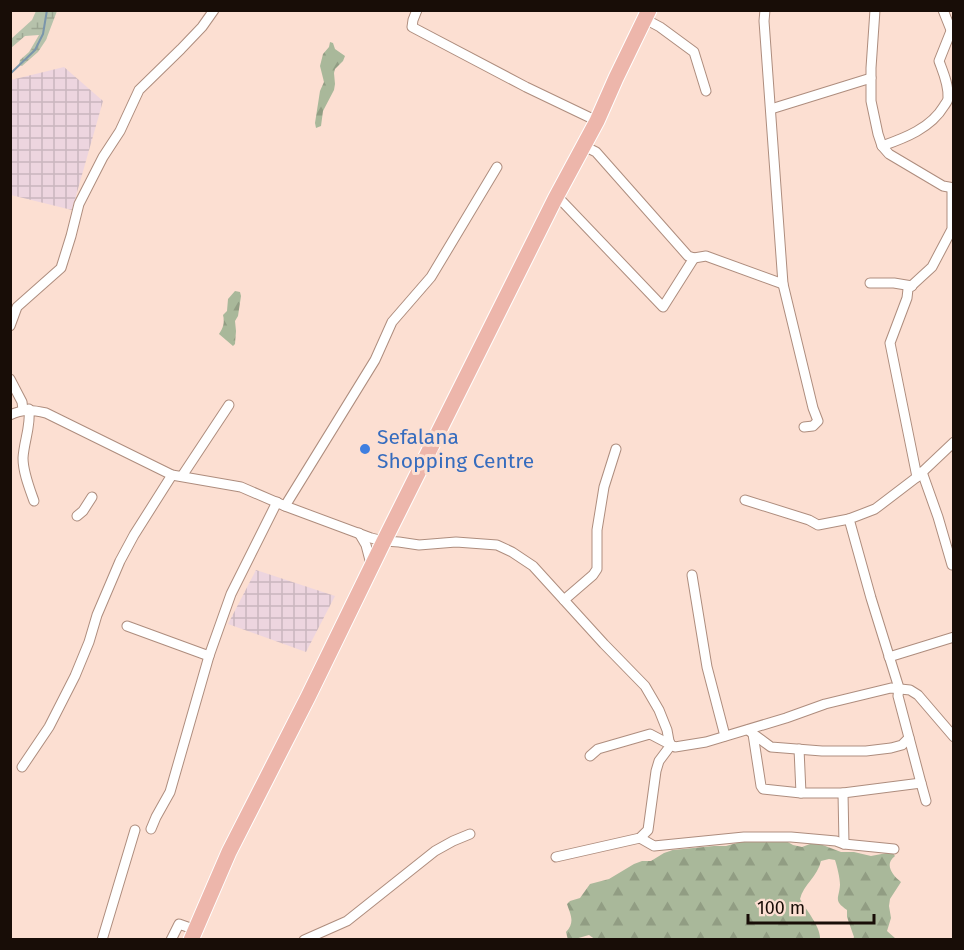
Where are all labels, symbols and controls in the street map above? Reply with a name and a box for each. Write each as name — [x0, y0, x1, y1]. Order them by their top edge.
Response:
place label: Sefalana Shopping Centre — [377, 424, 534, 474]
marker: Sefalana Shopping Centre — [358, 442, 372, 456]
scale bar — [748, 887, 874, 925]
text: 100 m — [757, 897, 805, 919]

